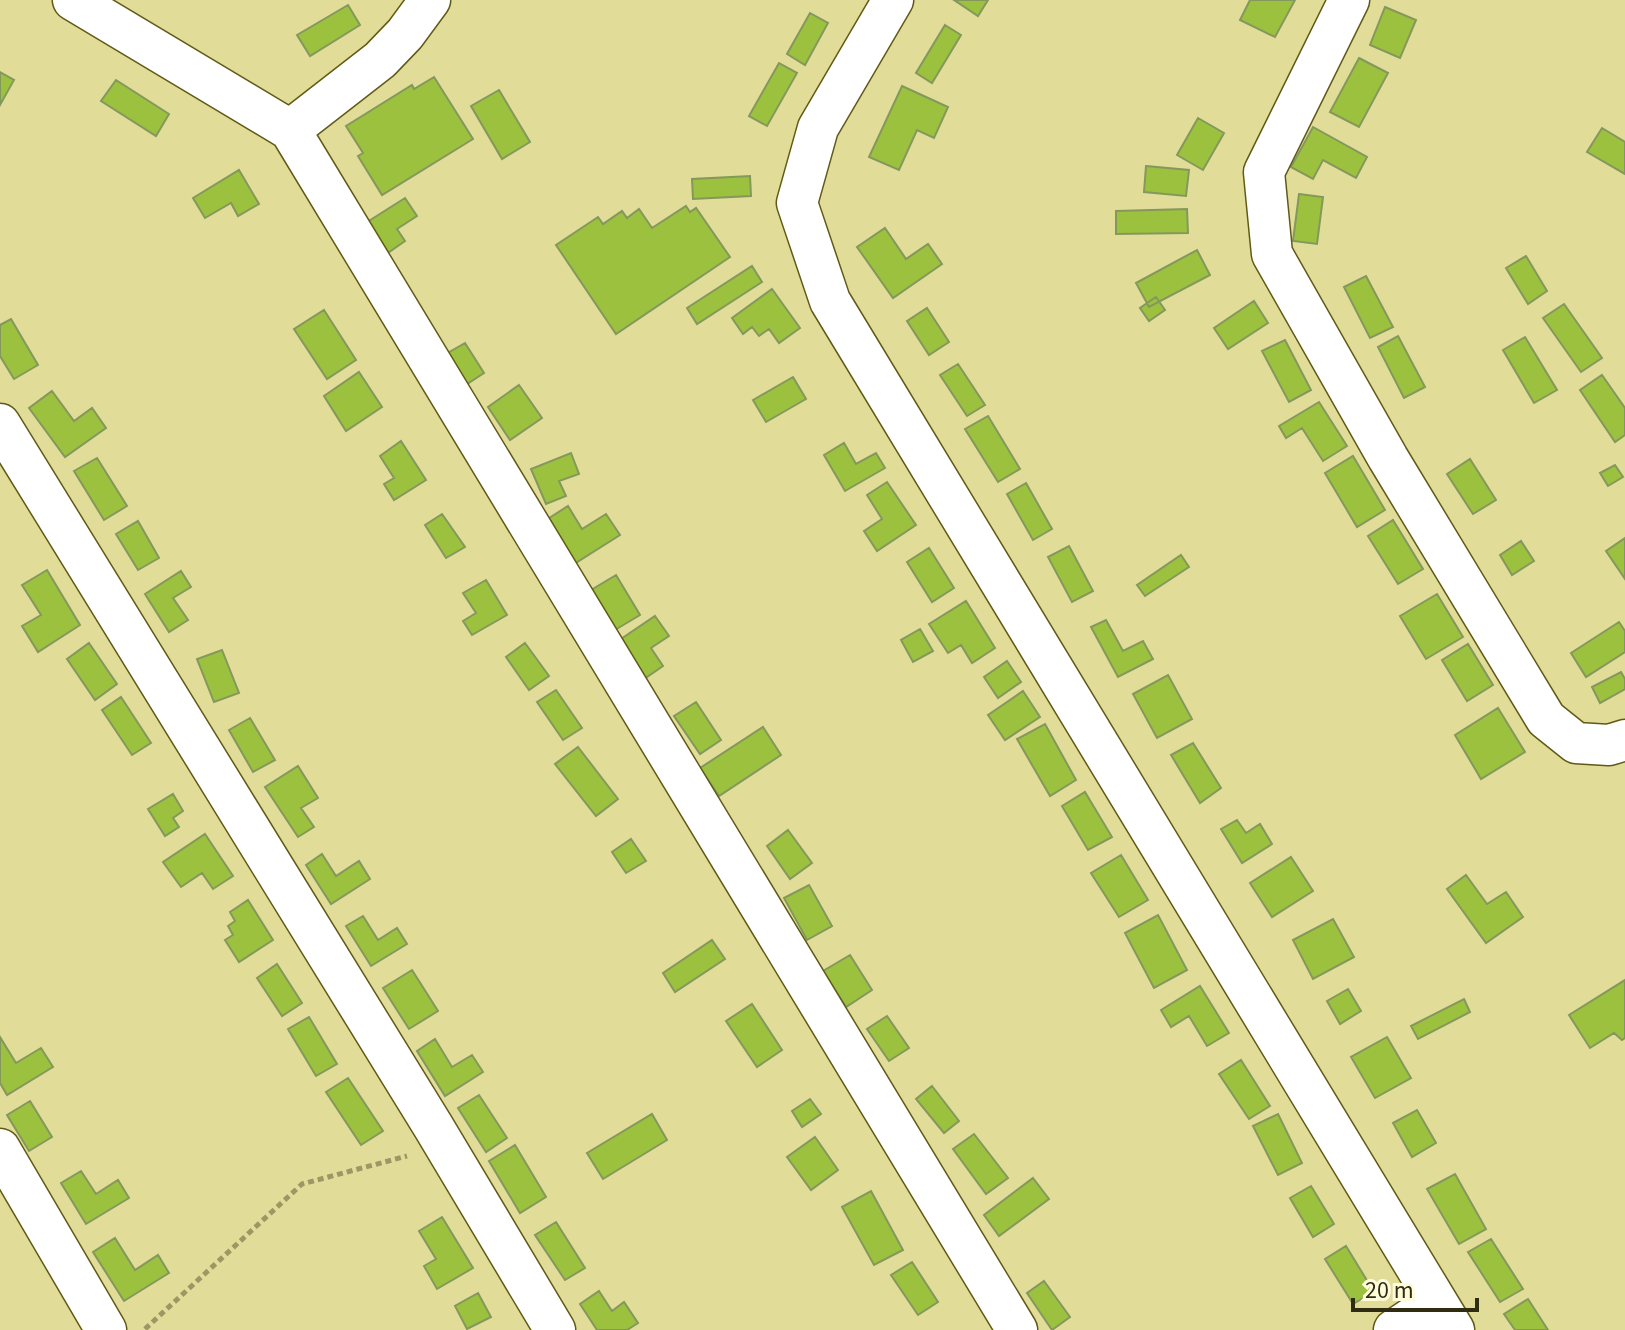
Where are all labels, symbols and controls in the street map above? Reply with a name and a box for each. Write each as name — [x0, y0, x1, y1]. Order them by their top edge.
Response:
scale bar — [1353, 1262, 1477, 1312]
text: 20 m — [1365, 1273, 1414, 1308]

